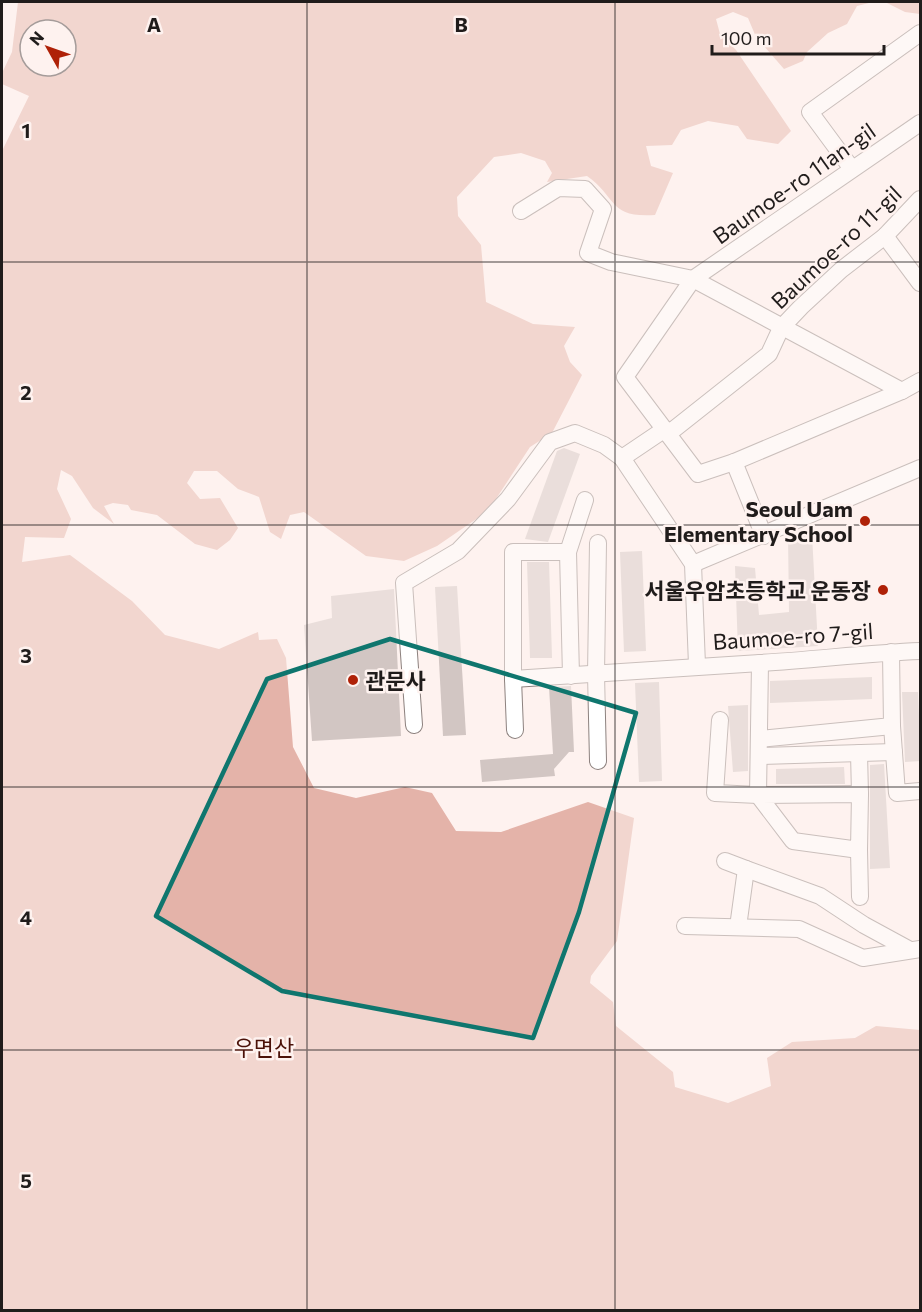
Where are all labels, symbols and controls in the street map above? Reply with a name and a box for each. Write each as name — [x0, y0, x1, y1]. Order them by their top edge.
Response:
text: A — [147, 12, 161, 36]
text: B — [454, 12, 468, 36]
north arrow — [18, 18, 78, 78]
scale bar — [712, 18, 884, 56]
text: N — [25, 27, 47, 49]
text: 100 m — [721, 27, 771, 49]
street label: Baumoe-ro 11an-gil — [707, 117, 881, 249]
text: 1 — [21, 118, 31, 142]
street label: Baumoe-ro 11-gil — [765, 180, 907, 314]
text: 2 — [20, 380, 32, 404]
place label: Seoul Uam Elementary School — [664, 495, 853, 547]
marker: Seoul Uam Elementary School — [858, 514, 872, 528]
place label: 서울우암초등학교 운동장 — [644, 577, 871, 604]
marker: 서울우암초등학교 운동장 — [876, 583, 890, 597]
street label: Baumoe-ro 7-gil — [712, 617, 874, 655]
text: 3 — [20, 643, 32, 667]
place label: 관문사 — [365, 667, 426, 694]
marker: 관문사 — [346, 673, 360, 687]
text: 4 — [20, 905, 32, 929]
park label: 우면산 — [234, 1034, 294, 1061]
text: 5 — [20, 1168, 32, 1192]

